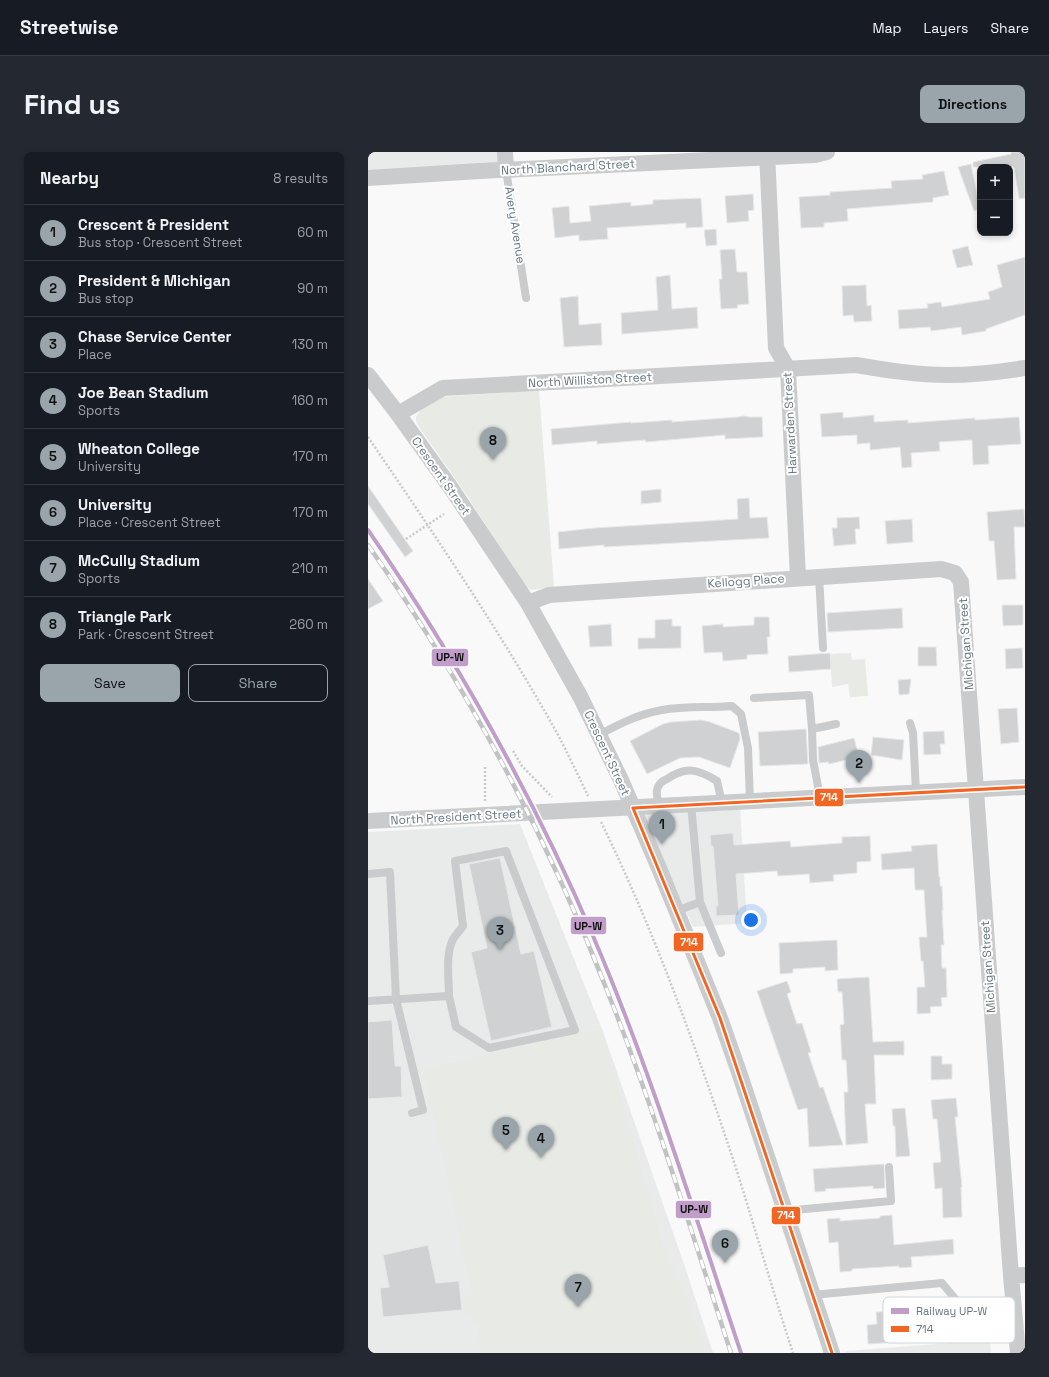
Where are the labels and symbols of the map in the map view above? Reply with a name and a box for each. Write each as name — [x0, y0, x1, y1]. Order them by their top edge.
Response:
street label: North Blanchard Street — [501, 155, 635, 179]
street label: Avery Avenue — [501, 185, 529, 265]
street label: North Williston Street — [528, 369, 652, 391]
street label: Harwarden Street — [779, 372, 801, 474]
pin: 8 — [480, 427, 506, 460]
street label: Crescent Street — [408, 434, 474, 518]
street label: Kellogg Place — [707, 570, 785, 592]
street label: Michigan Street — [955, 597, 977, 691]
line badge: UP-W — [431, 648, 469, 667]
text: UP-W — [436, 650, 464, 664]
street label: Crescent Street — [580, 708, 634, 798]
pin: 2 — [846, 750, 872, 783]
line badge: 714 — [814, 788, 844, 807]
text: 714 — [820, 790, 838, 804]
street label: North President Street — [390, 806, 522, 828]
pin: 1 — [649, 811, 675, 844]
your location — [741, 910, 761, 930]
line badge: UP-W — [570, 916, 607, 935]
pin: 3 — [487, 917, 513, 950]
text: UP-W — [574, 919, 602, 933]
street label: Michigan Street — [977, 920, 999, 1014]
line badge: 714 — [673, 932, 704, 952]
text: 714 — [680, 935, 698, 949]
pin: 5 — [493, 1117, 519, 1150]
pin: 4 — [528, 1125, 554, 1158]
line badge: UP-W — [675, 1200, 712, 1219]
text: UP-W — [680, 1202, 708, 1216]
line badge: 714 — [771, 1206, 801, 1225]
text: 714 — [777, 1208, 795, 1222]
pin: 6 — [712, 1230, 738, 1263]
pin: 7 — [565, 1274, 591, 1307]
legend — [883, 1297, 1015, 1343]
text: Railway UP-W — [916, 1304, 987, 1318]
text: 714 — [916, 1322, 934, 1336]

